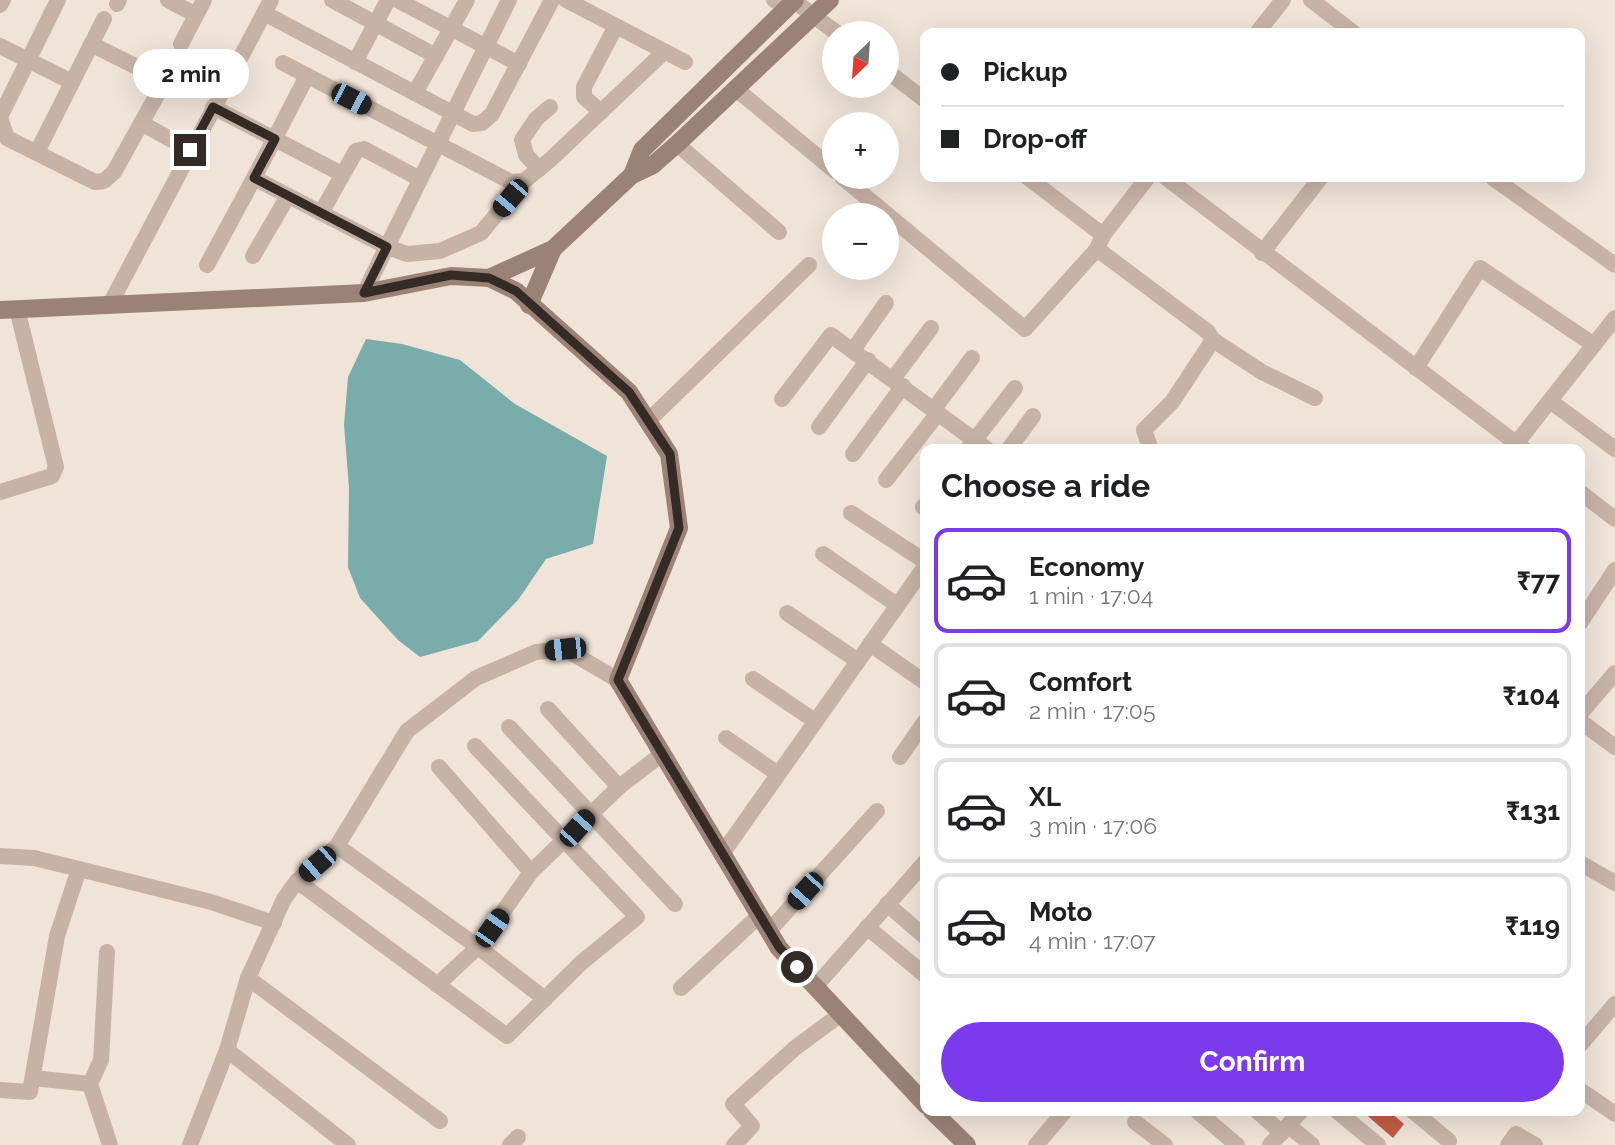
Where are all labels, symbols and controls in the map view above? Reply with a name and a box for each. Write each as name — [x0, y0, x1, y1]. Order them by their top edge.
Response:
north arrow — [822, 21, 900, 98]
map controls — [822, 21, 899, 280]
callout: 2 min — [132, 48, 248, 97]
text: Pickup — [983, 57, 1068, 87]
text: 2 min — [161, 60, 221, 87]
car — [328, 80, 375, 118]
button: + — [822, 112, 899, 189]
text: Drop-off — [983, 124, 1087, 154]
route end — [174, 134, 206, 166]
car — [489, 175, 532, 221]
button: − — [822, 203, 899, 280]
text: Choose a ride — [941, 467, 1150, 504]
icon: car — [945, 549, 1008, 612]
text: Economy — [1029, 552, 1144, 582]
text: ₹77 — [1517, 566, 1560, 596]
text: 1 min · 17:04 — [1029, 582, 1153, 609]
car — [544, 636, 587, 662]
icon: car — [945, 664, 1008, 727]
text: Comfort — [1029, 667, 1132, 697]
text: ₹104 — [1502, 681, 1560, 711]
text: 2 min · 17:05 — [1029, 697, 1155, 724]
icon: car — [945, 779, 1008, 842]
text: XL — [1029, 782, 1061, 812]
text: ₹131 — [1506, 796, 1560, 826]
car — [556, 805, 599, 851]
text: 3 min · 17:06 — [1029, 812, 1157, 839]
car — [295, 842, 340, 886]
car — [784, 868, 827, 914]
icon: car — [945, 894, 1008, 957]
text: Moto — [1029, 897, 1092, 927]
car — [472, 905, 513, 951]
text: ₹119 — [1505, 911, 1560, 941]
text: 4 min · 17:07 — [1029, 927, 1156, 954]
route start — [781, 951, 813, 983]
button: Confirm — [941, 1022, 1564, 1102]

